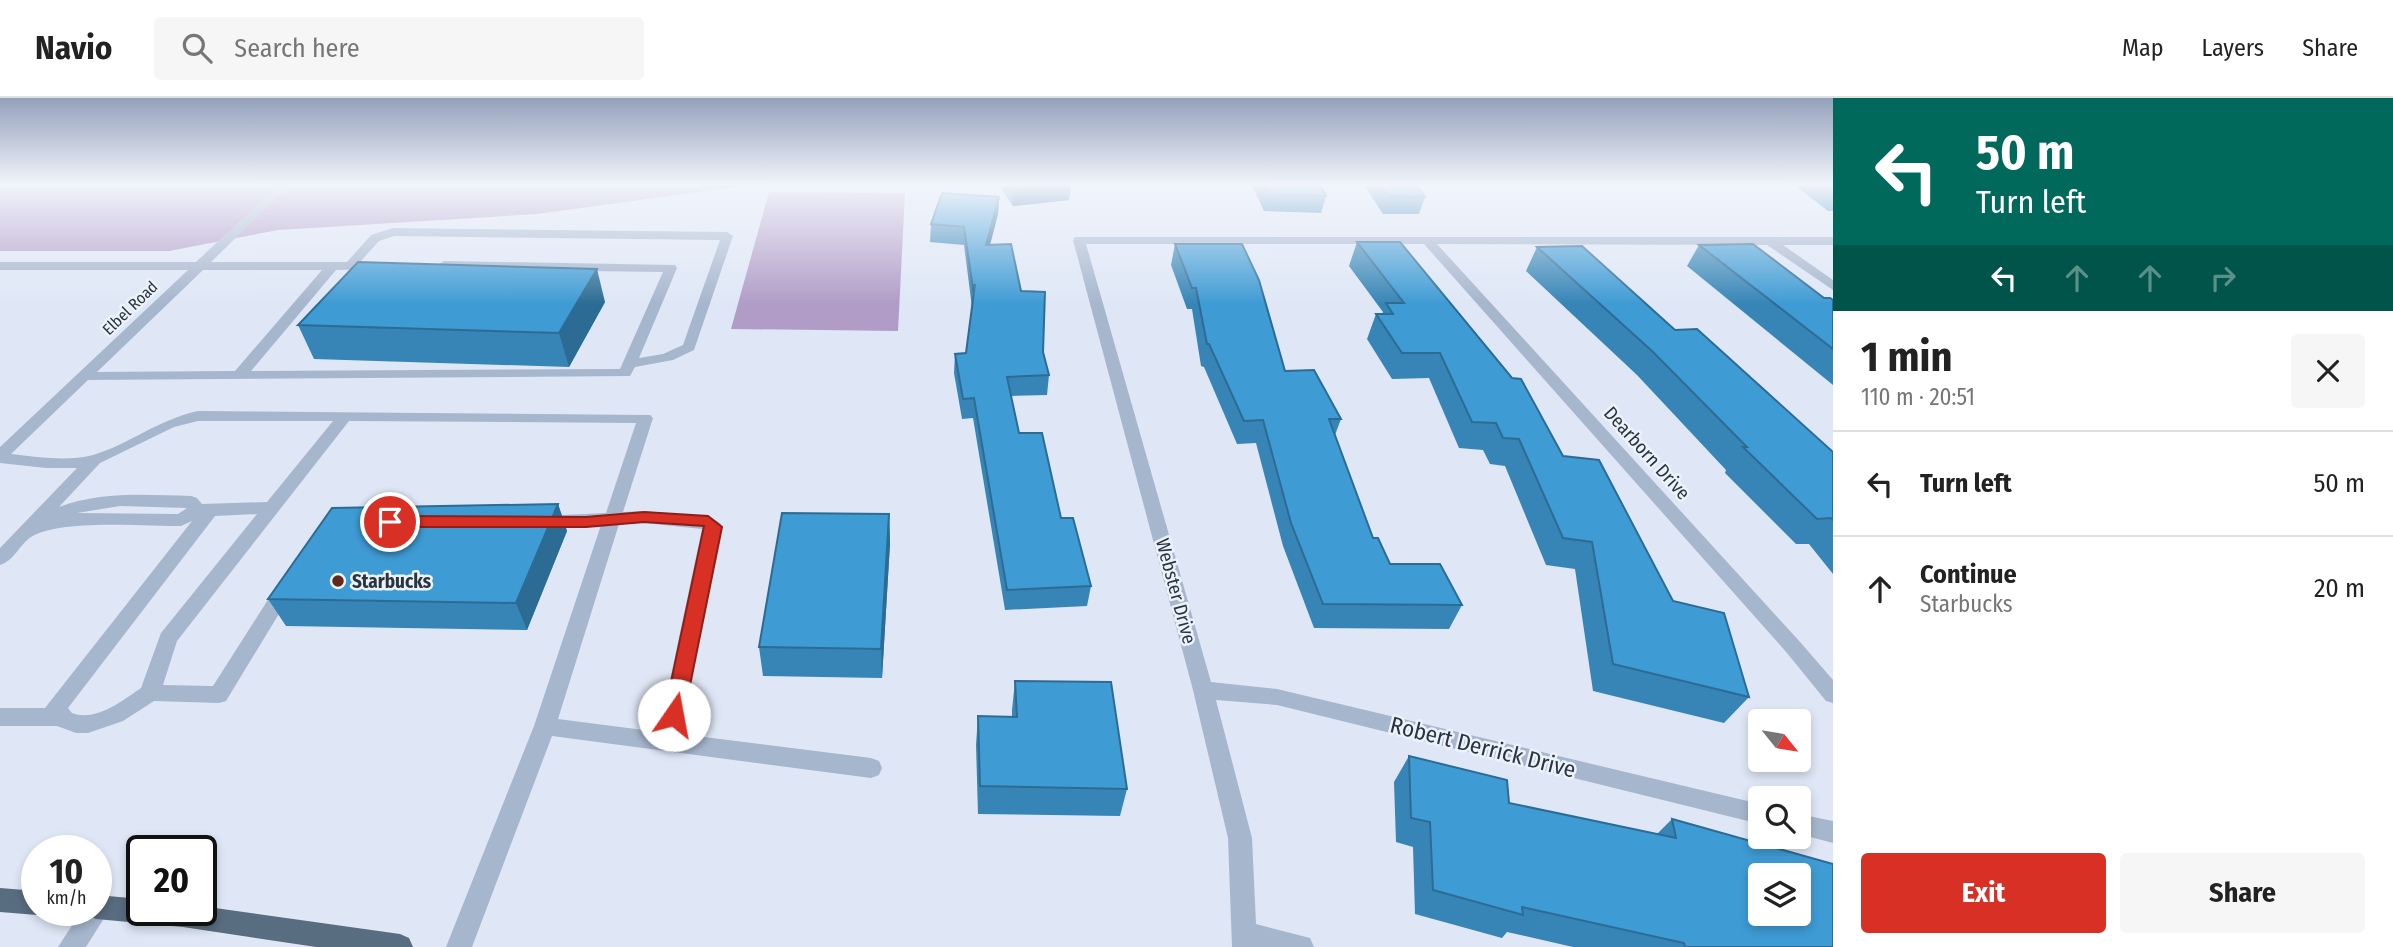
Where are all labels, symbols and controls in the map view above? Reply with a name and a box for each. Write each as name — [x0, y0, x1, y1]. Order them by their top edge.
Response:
search box — [154, 17, 644, 80]
text: Navio — [35, 28, 112, 68]
icon: search — [178, 29, 216, 67]
text: Search here — [234, 33, 360, 64]
text: Map — [2122, 34, 2164, 62]
text: Layers — [2202, 34, 2264, 62]
text: Share — [2302, 34, 2358, 62]
text: 50 m — [1976, 123, 2074, 182]
icon: left — [1861, 126, 1952, 217]
text: Turn left — [1976, 183, 2086, 221]
icon: left — [1985, 259, 2023, 297]
icon: ahead — [2058, 259, 2096, 297]
icon: ahead — [2131, 259, 2169, 297]
icon: right — [2204, 259, 2242, 297]
street label: Elbel Road — [99, 277, 161, 339]
text: 1 min — [1861, 332, 1952, 382]
button: close — [2291, 334, 2365, 408]
text: 110 m · 20:51 — [1861, 383, 1975, 411]
street label: Dearborn Drive — [1599, 402, 1695, 504]
icon: left — [1861, 465, 1899, 503]
text: Turn left — [1920, 468, 2012, 499]
text: 50 m — [2313, 468, 2365, 499]
pin — [360, 492, 420, 552]
icon: arrive — [371, 503, 409, 541]
street label: Webster Drive — [1151, 536, 1201, 646]
text: Continue — [1920, 559, 2017, 590]
place label: Starbucks — [352, 570, 432, 593]
icon: ahead — [1861, 570, 1899, 608]
marker: Starbucks — [330, 573, 346, 589]
text: 20 m — [2314, 573, 2365, 604]
text: Starbucks — [1920, 590, 2013, 618]
position arrow — [637, 678, 711, 752]
north arrow — [1748, 709, 1811, 772]
map controls — [1748, 709, 1811, 926]
street label: Robert Derrick Drive — [1387, 710, 1579, 784]
button: search — [1748, 786, 1811, 849]
speed limit sign: 20 — [126, 835, 217, 926]
text: 10 — [50, 850, 83, 892]
button: Exit — [1861, 853, 2106, 933]
button: Share — [2120, 853, 2365, 933]
button: layers — [1748, 863, 1811, 926]
text: km/h — [46, 887, 87, 909]

